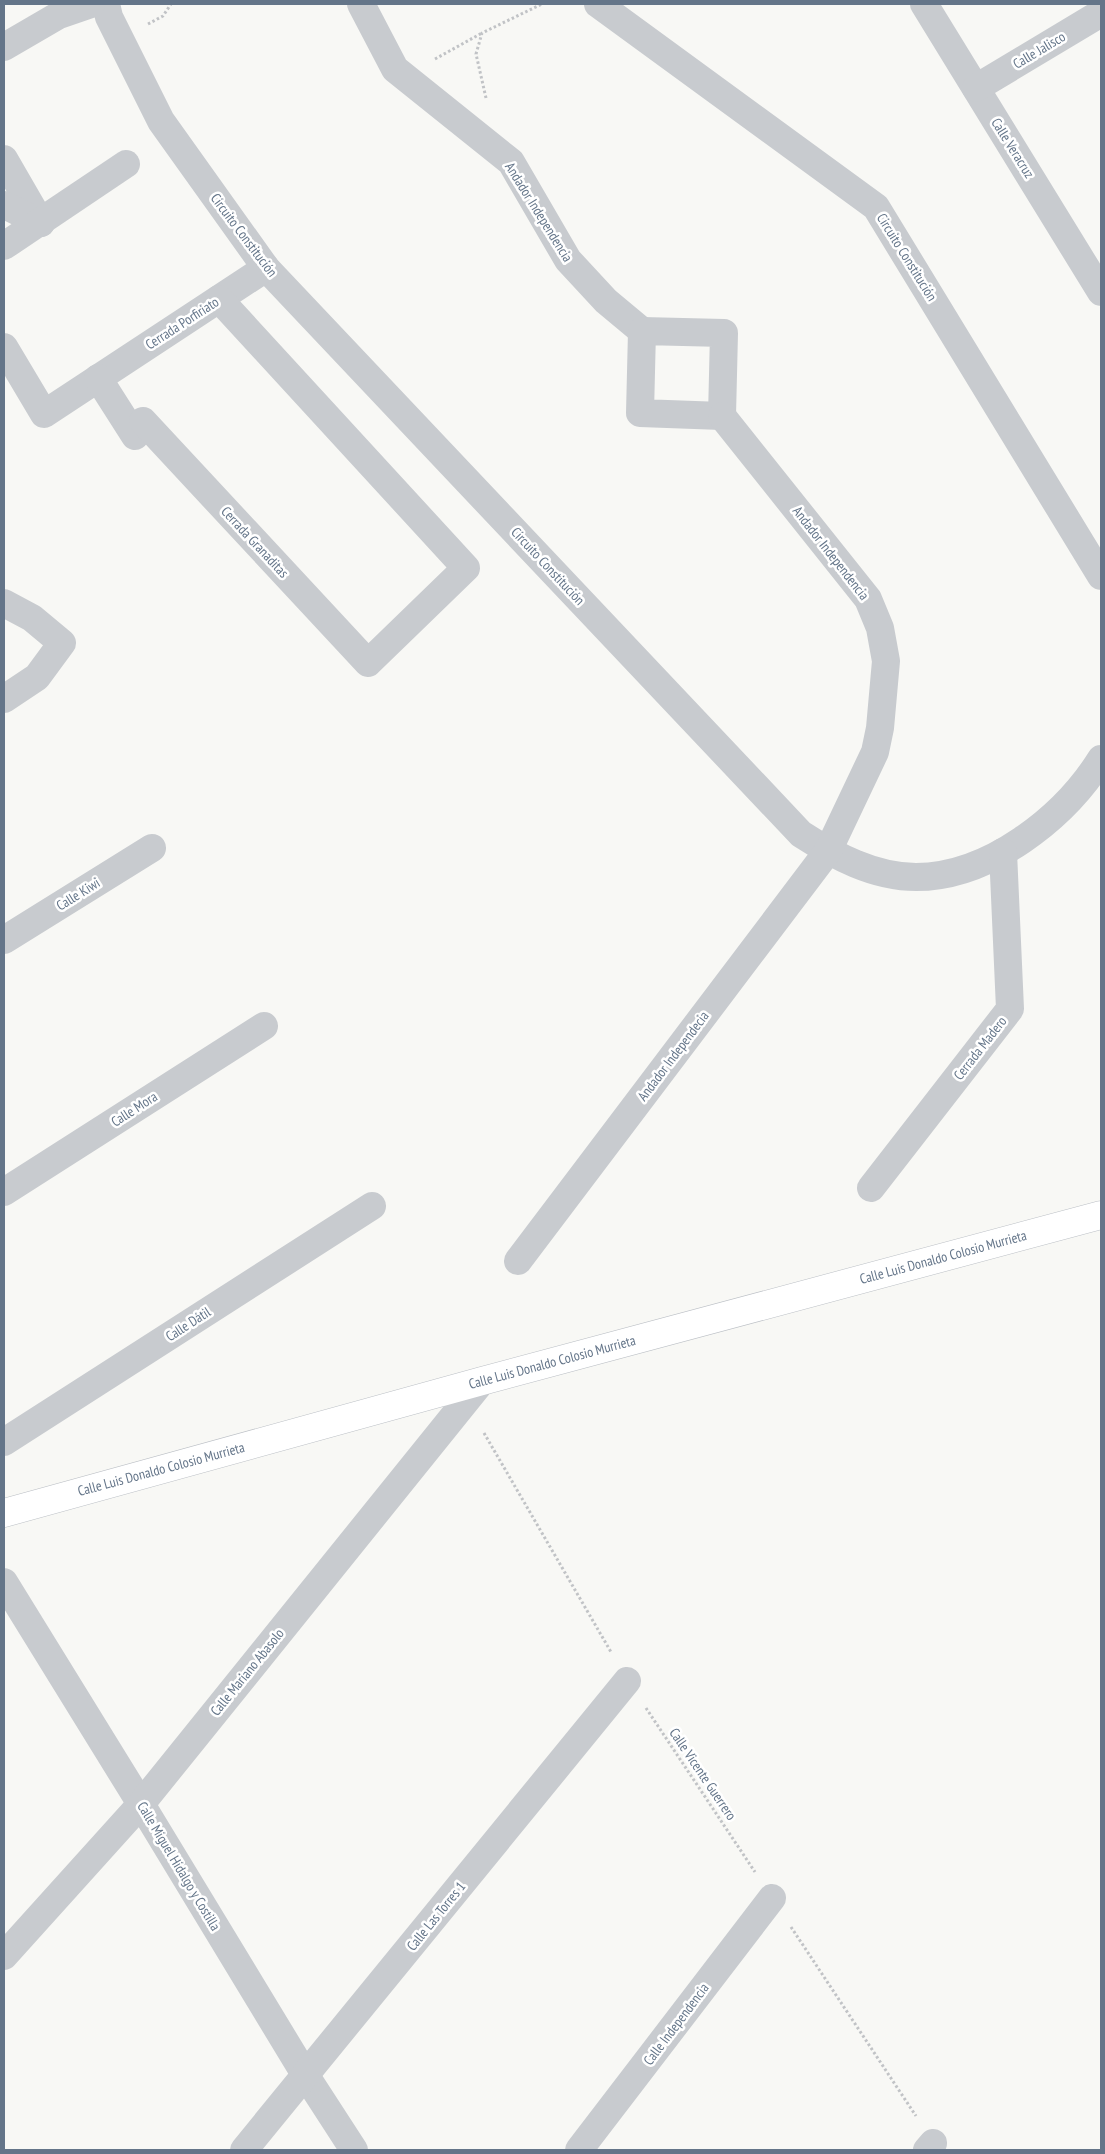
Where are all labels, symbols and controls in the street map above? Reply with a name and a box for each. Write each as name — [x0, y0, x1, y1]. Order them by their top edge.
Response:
street label: Calle Jalisco — [1010, 27, 1068, 73]
street label: Calle Veracruz — [987, 115, 1039, 181]
street label: Andador Independencia — [501, 159, 577, 265]
street label: Circuito Constitución — [207, 190, 281, 280]
street label: Circuito Constitución — [873, 210, 941, 304]
street label: Cerrada Porfiriato — [142, 293, 222, 353]
street label: Andador Independencia — [789, 502, 873, 604]
street label: Cerrada Granaditas — [217, 503, 293, 582]
street label: Circuito Constitución — [507, 523, 589, 609]
street label: Calle Kiwi — [53, 874, 103, 914]
street label: Andador Independecia — [633, 1007, 713, 1105]
street label: Cerrada Madero — [950, 1013, 1010, 1083]
street label: Calle Mora — [107, 1087, 161, 1131]
street label: Calle Luis Donaldo Colosio Murrieta — [858, 1226, 1028, 1288]
street label: Calle Dátil — [162, 1302, 215, 1345]
street label: Calle Luis Donaldo Colosio Murrieta — [467, 1331, 637, 1393]
street label: Calle Luis Donaldo Colosio Murrieta — [76, 1438, 246, 1500]
street label: Calle Mariano Abasolo — [206, 1625, 288, 1719]
street label: Calle Vicente Guerrero — [665, 1724, 741, 1824]
street label: Calle Miguel Hidalgo y Costilla — [133, 1798, 225, 1934]
street label: Calle Las Torres 1 — [403, 1878, 469, 1954]
street label: Calle Independencia — [639, 1979, 713, 2069]

